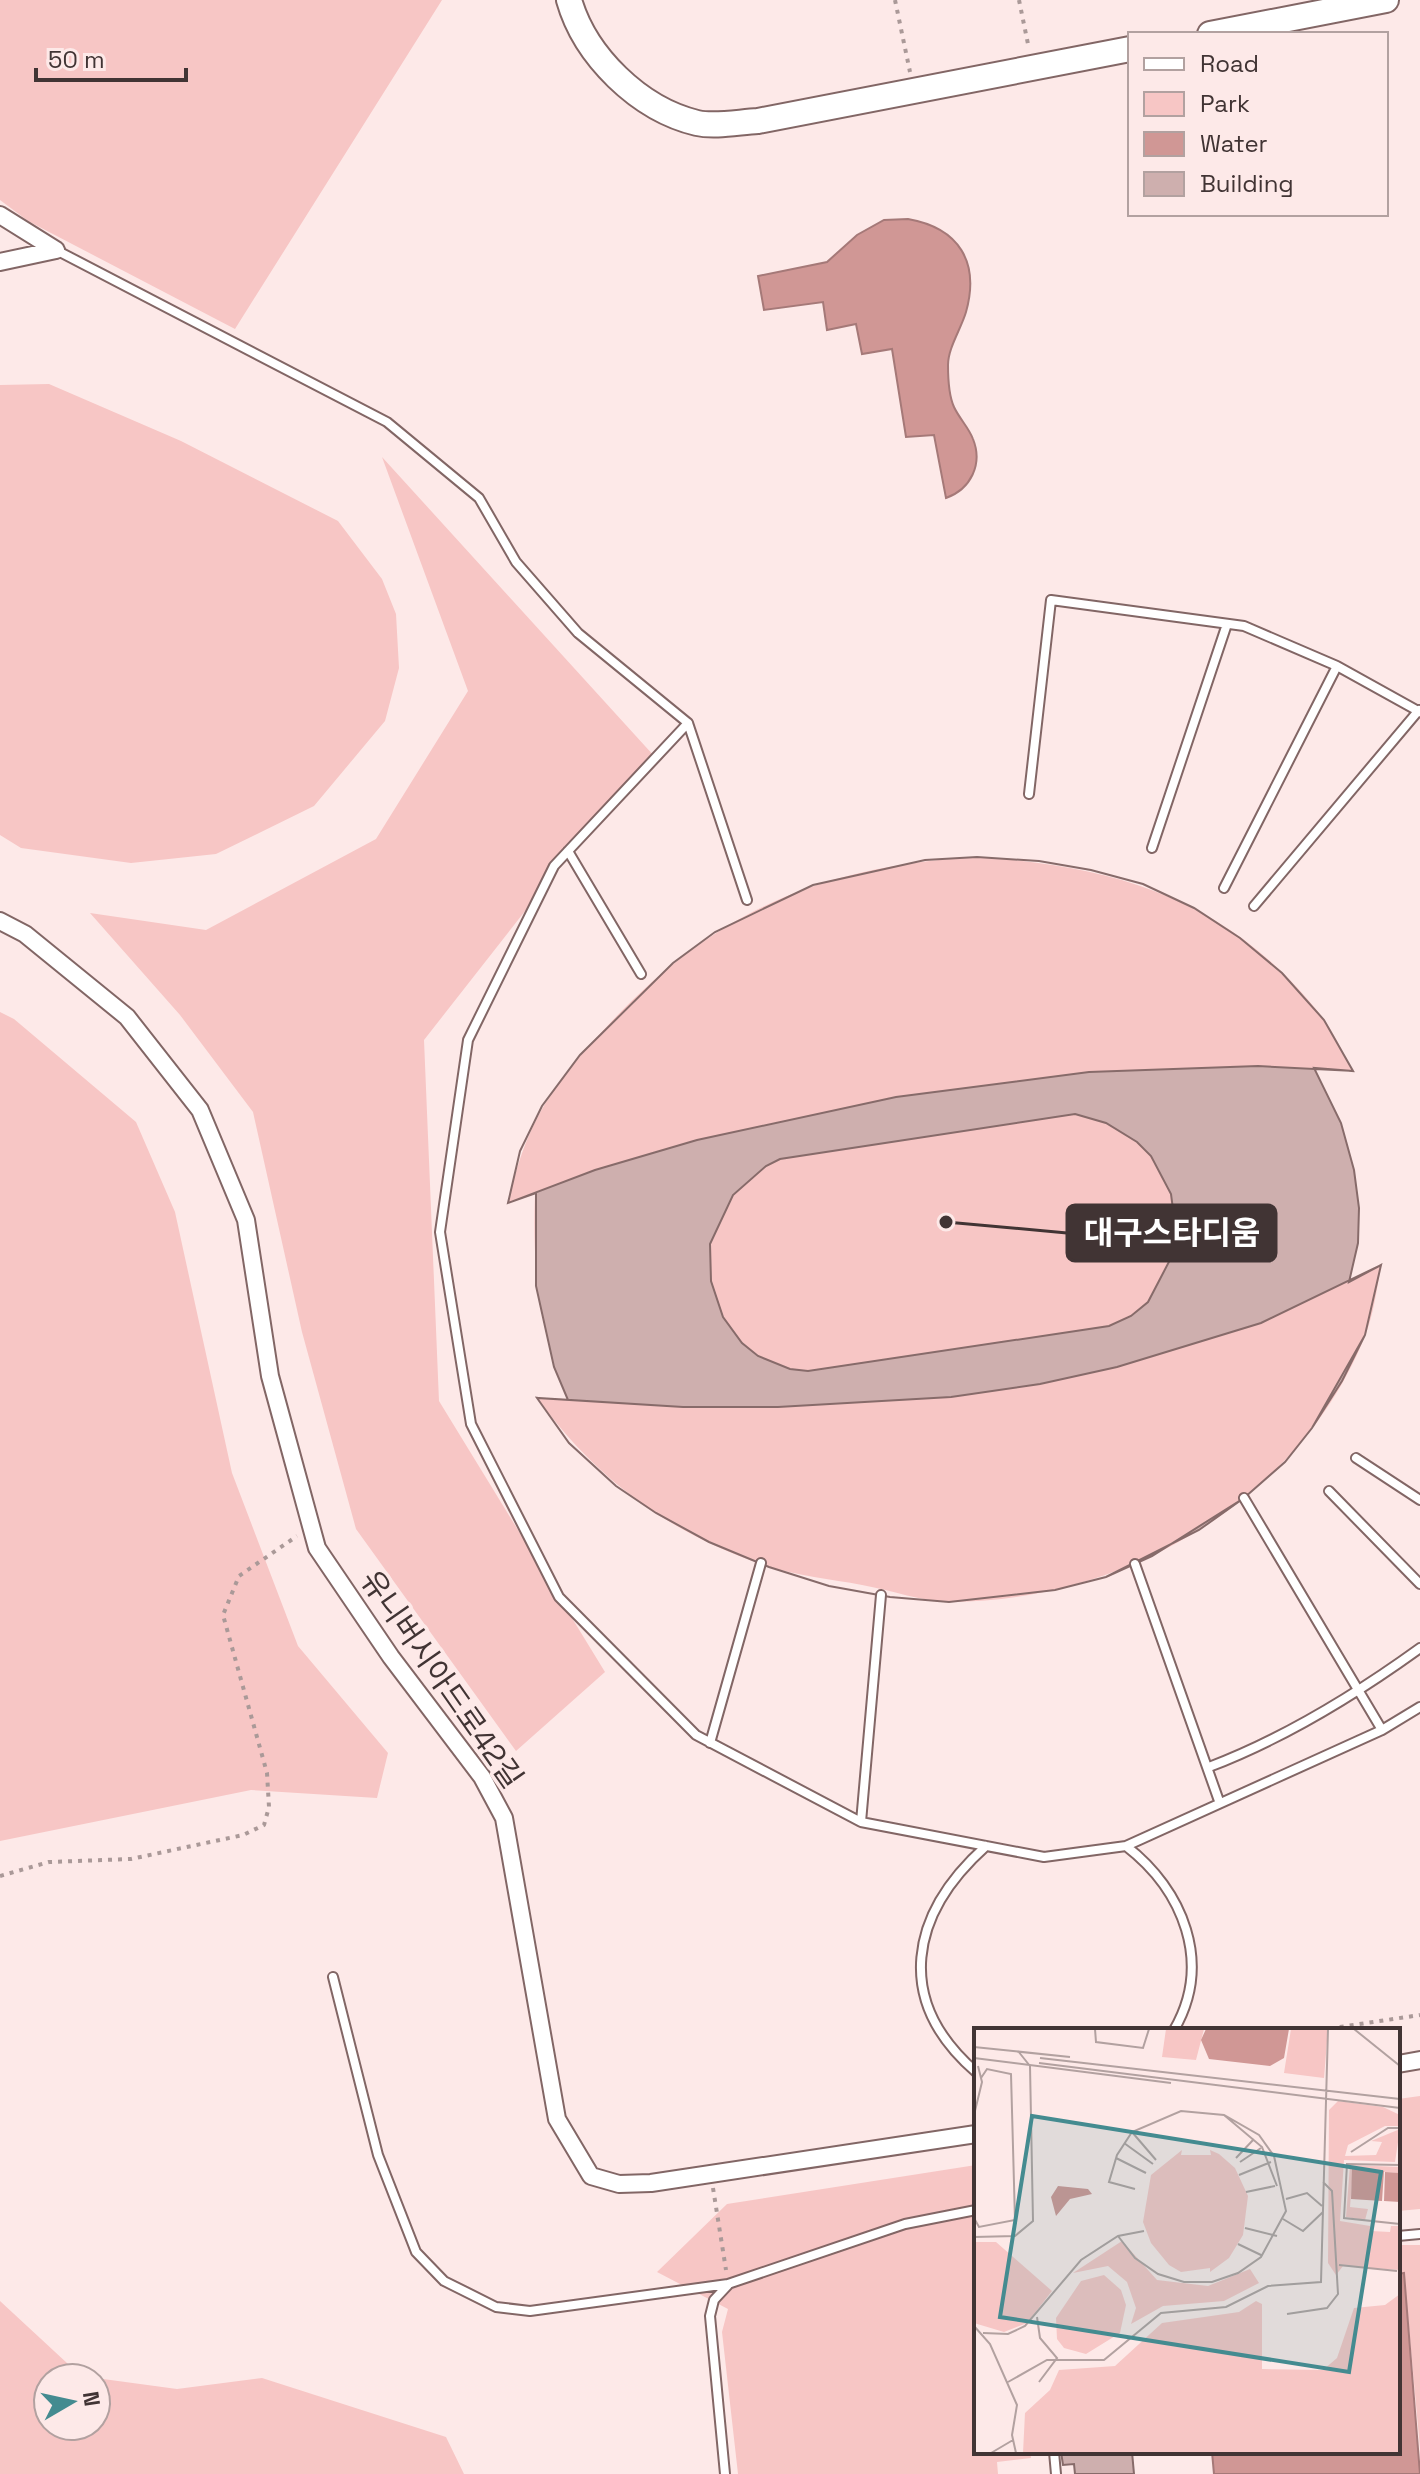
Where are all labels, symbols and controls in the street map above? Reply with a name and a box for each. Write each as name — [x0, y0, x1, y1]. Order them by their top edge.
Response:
scale bar — [36, 32, 186, 82]
legend — [1128, 32, 1388, 216]
text: 50 m — [48, 44, 105, 75]
text: Road — [1200, 48, 1259, 79]
text: Park — [1200, 88, 1250, 119]
text: Water — [1200, 128, 1268, 159]
text: Building — [1200, 168, 1294, 199]
callout: 대구스타디움 — [1067, 1205, 1276, 1261]
text: 대구스타디움 — [1084, 1213, 1260, 1253]
street label: 유니버시아드로42길 — [352, 1562, 532, 1796]
inset map — [974, 2028, 1400, 2454]
north arrow — [32, 2362, 112, 2442]
text: N — [77, 2389, 107, 2408]

